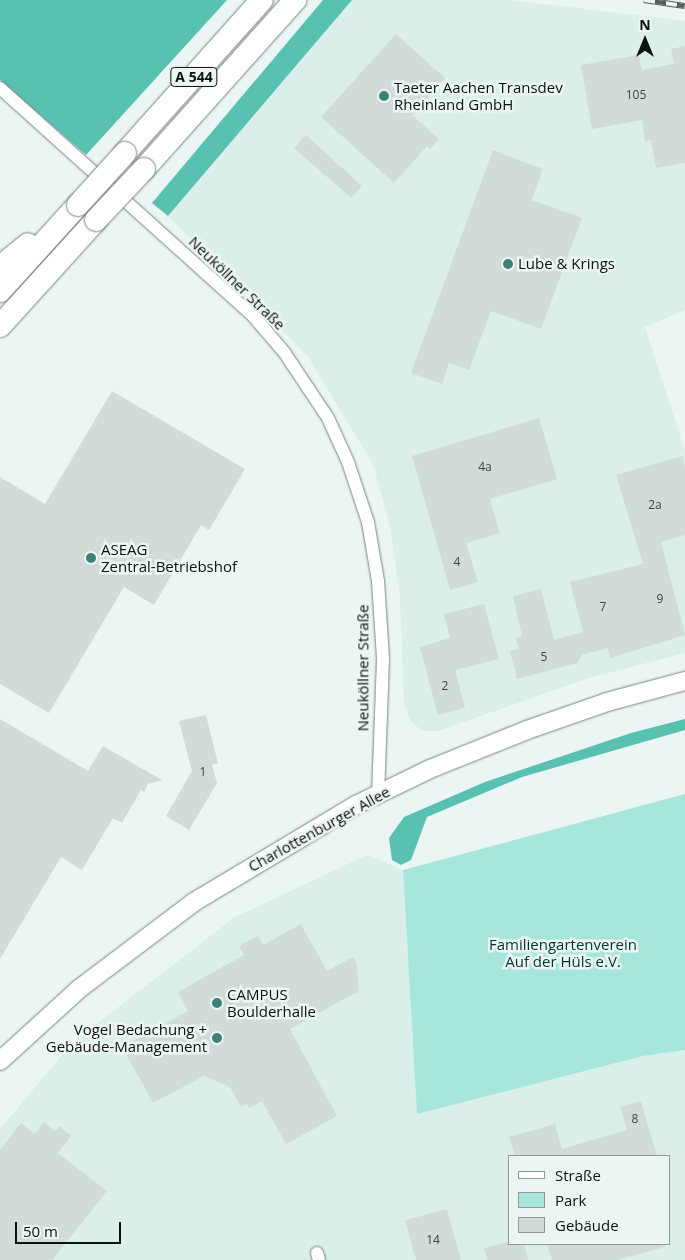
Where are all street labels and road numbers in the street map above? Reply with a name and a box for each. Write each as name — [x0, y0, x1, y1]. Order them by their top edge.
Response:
road number: A 544 — [170, 66, 218, 88]
street label: Neuköllner Straße — [185, 232, 289, 334]
street label: Neuköllner Straße — [354, 605, 372, 731]
street label: Charlottenburger Allee — [245, 783, 393, 875]

